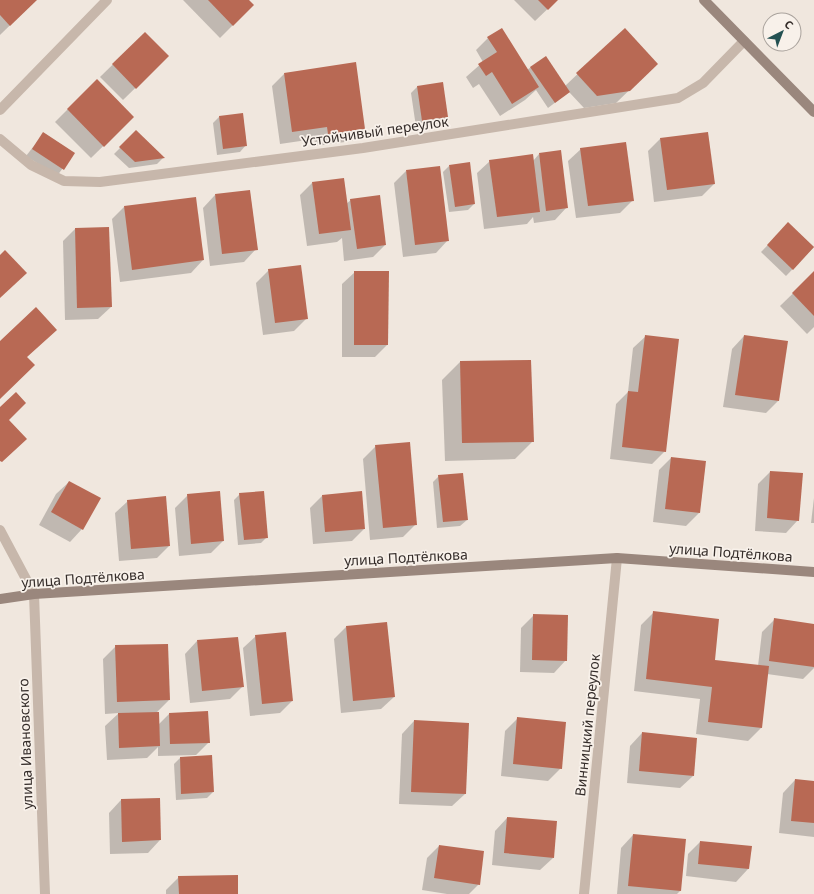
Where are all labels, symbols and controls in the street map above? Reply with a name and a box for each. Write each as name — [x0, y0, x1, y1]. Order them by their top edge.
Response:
north arrow — [762, 12, 802, 52]
text: С — [781, 16, 797, 32]
street label: Устойчивый переулок — [300, 111, 450, 151]
street label: улица Подтёлкова — [669, 538, 793, 566]
street label: улица Подтёлкова — [344, 544, 468, 570]
street label: улица Подтёлкова — [21, 564, 145, 592]
street label: Винницкий переулок — [570, 652, 604, 797]
street label: улица Ивановского — [13, 678, 37, 810]

